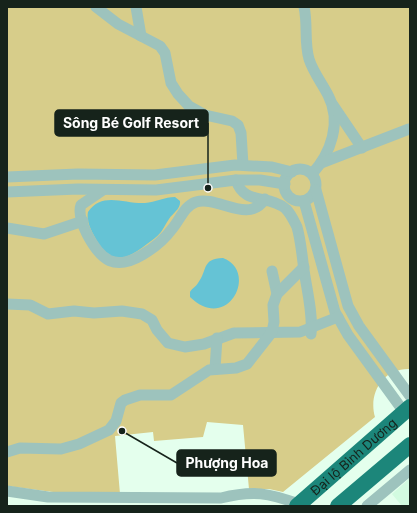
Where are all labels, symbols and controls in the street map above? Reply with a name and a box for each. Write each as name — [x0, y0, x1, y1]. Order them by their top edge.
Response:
callout: Sông Bé Golf Resort — [55, 110, 208, 136]
text: Sông Bé Golf Resort — [63, 114, 199, 131]
street label: Đại lộ Bình Dương — [307, 415, 400, 499]
callout: Phượng Hoa — [177, 450, 276, 476]
text: Phượng Hoa — [185, 454, 269, 471]

